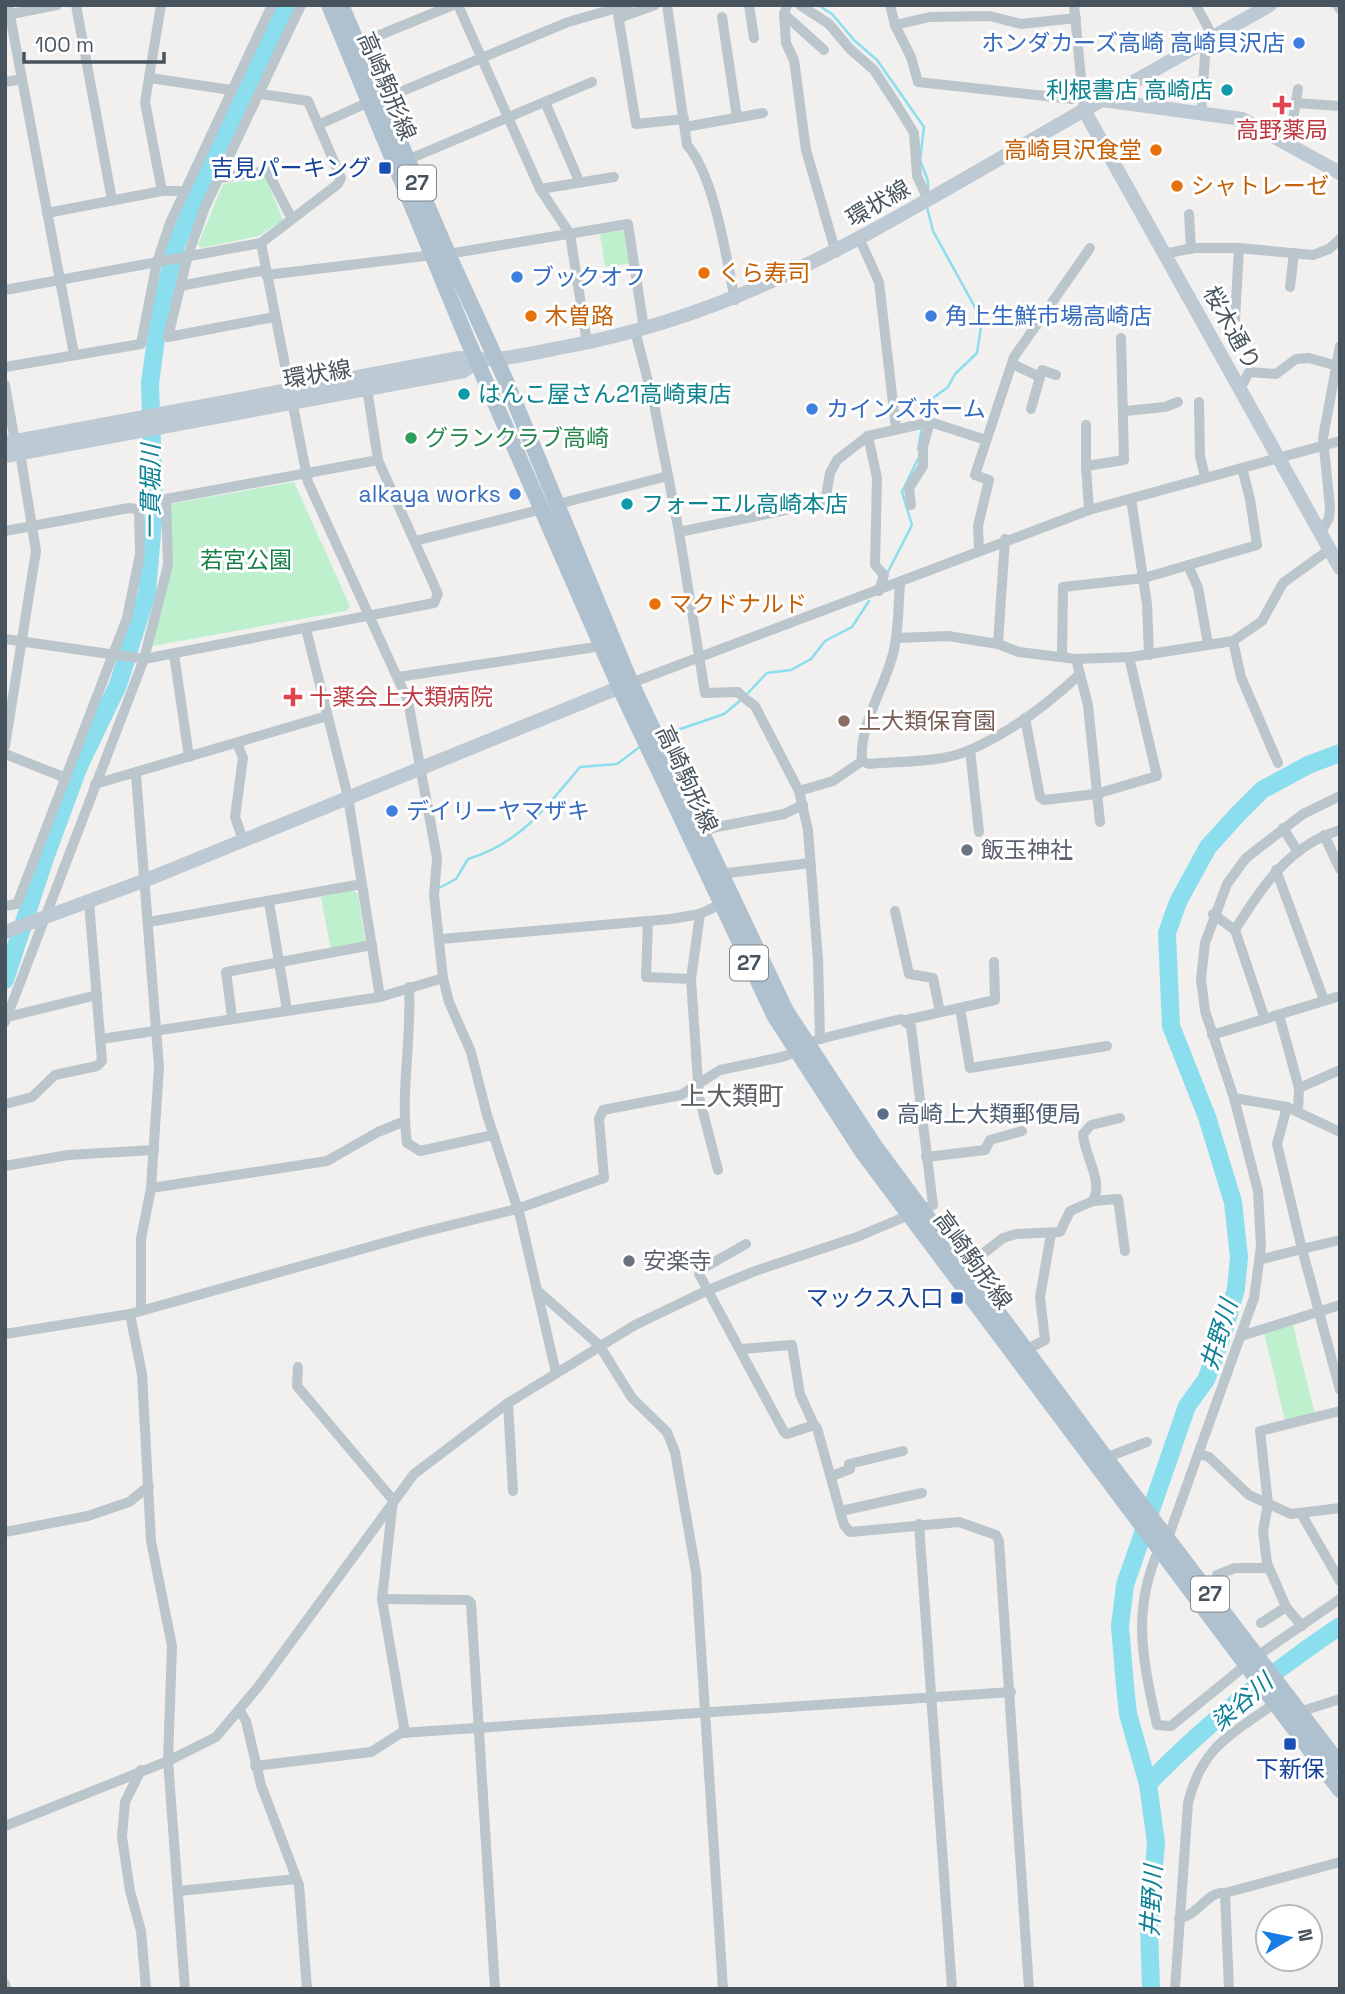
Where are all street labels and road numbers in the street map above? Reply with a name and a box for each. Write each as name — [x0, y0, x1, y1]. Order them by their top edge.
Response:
street label: 高崎駒形線 — [351, 27, 423, 145]
road number: 27 — [398, 166, 436, 200]
street label: 環状線 — [841, 173, 915, 233]
street label: 桜木通り — [1197, 280, 1267, 376]
street label: 環状線 — [280, 353, 354, 395]
street label: 高崎駒形線 — [649, 721, 725, 837]
road number: 27 — [730, 946, 768, 981]
street label: 高崎駒形線 — [927, 1205, 1019, 1315]
road number: 27 — [1191, 1576, 1229, 1612]

